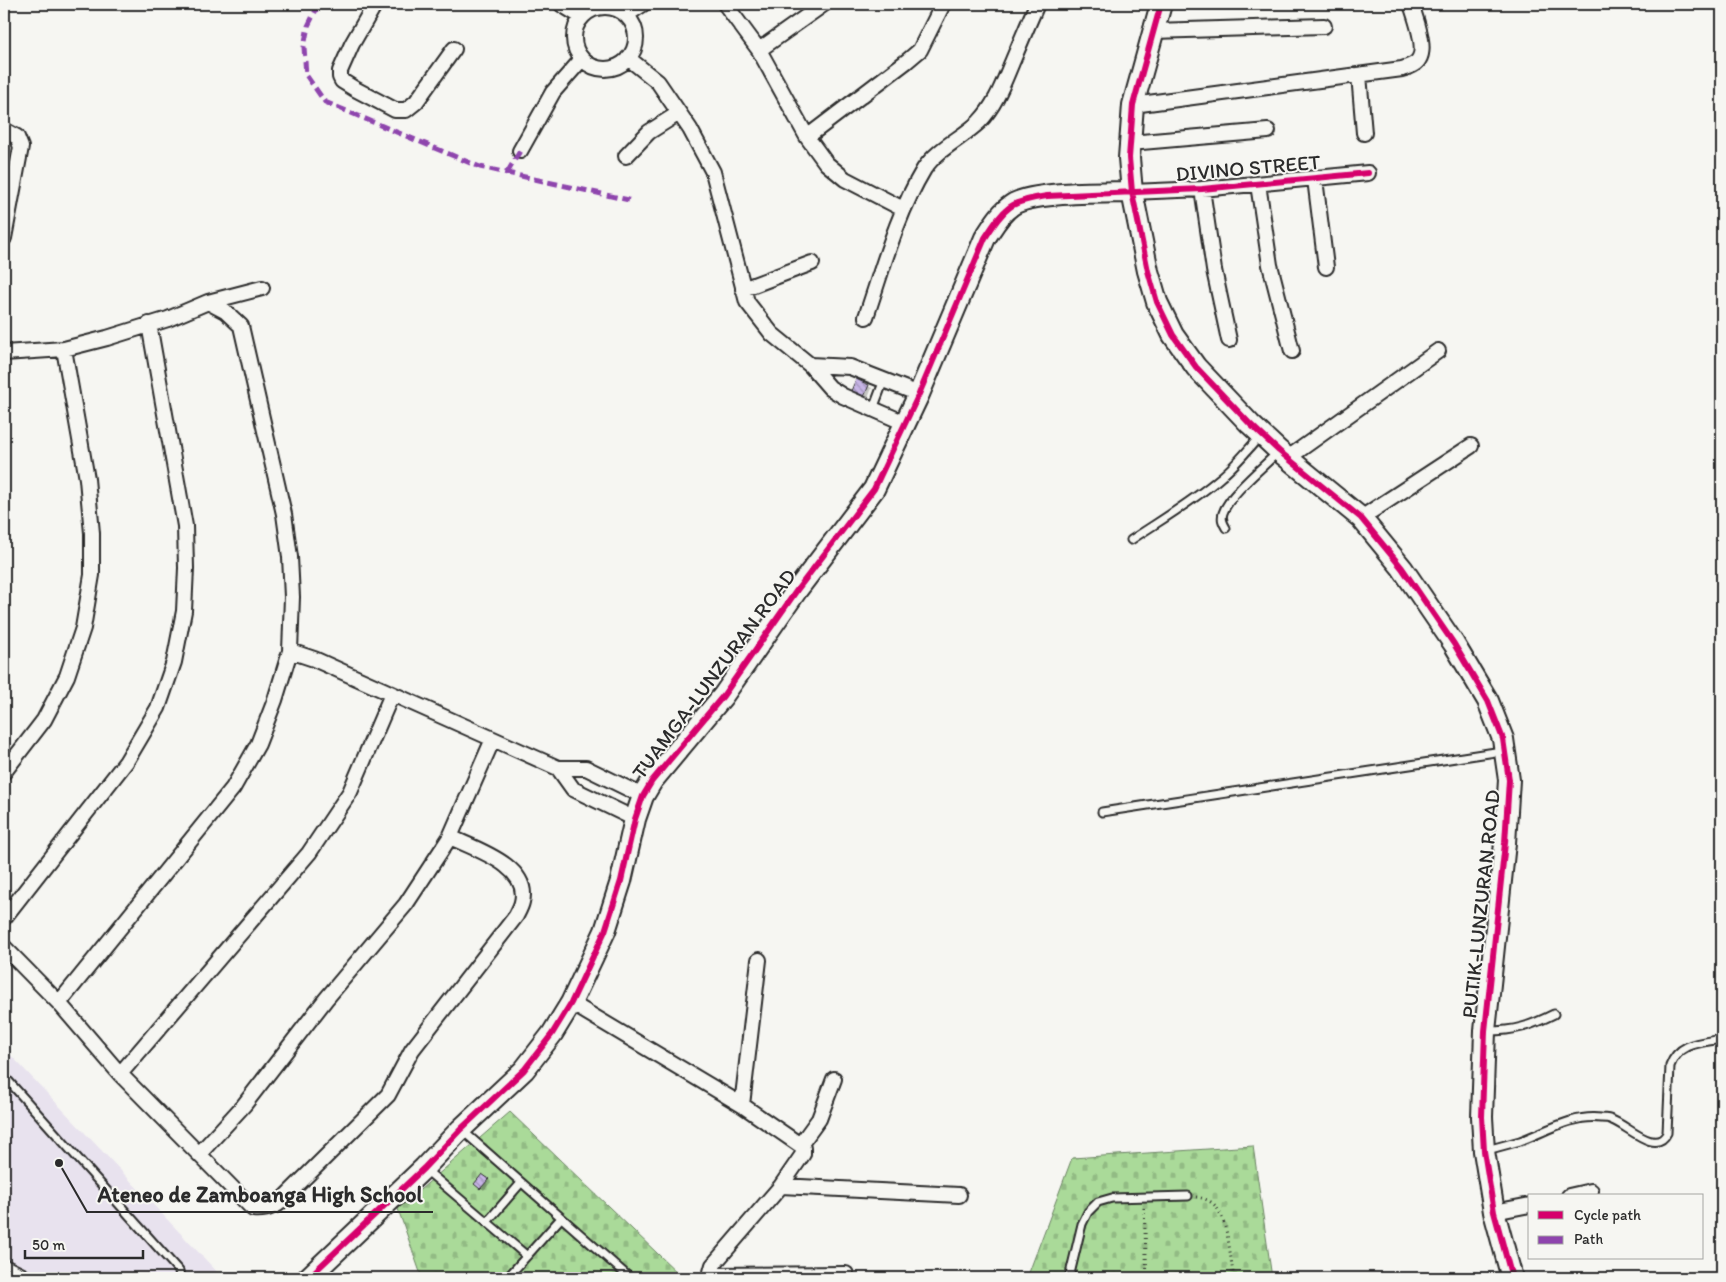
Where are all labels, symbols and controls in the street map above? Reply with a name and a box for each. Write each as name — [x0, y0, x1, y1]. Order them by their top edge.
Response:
street label: DIVINO STREET — [1175, 149, 1322, 186]
street label: TUAMGA-LUNZURAN ROAD — [626, 563, 801, 784]
street label: PUTIK-LUNZURAN ROAD — [1456, 788, 1505, 1020]
callout: Ateneo de Zamboanga High School — [87, 1175, 433, 1212]
text: Ateneo de Zamboanga High School — [96, 1181, 423, 1208]
legend — [1528, 1194, 1704, 1260]
text: Cycle path — [1574, 1206, 1641, 1224]
scale bar — [25, 1227, 142, 1259]
text: Path — [1574, 1230, 1603, 1248]
text: 50 m — [32, 1236, 65, 1254]

